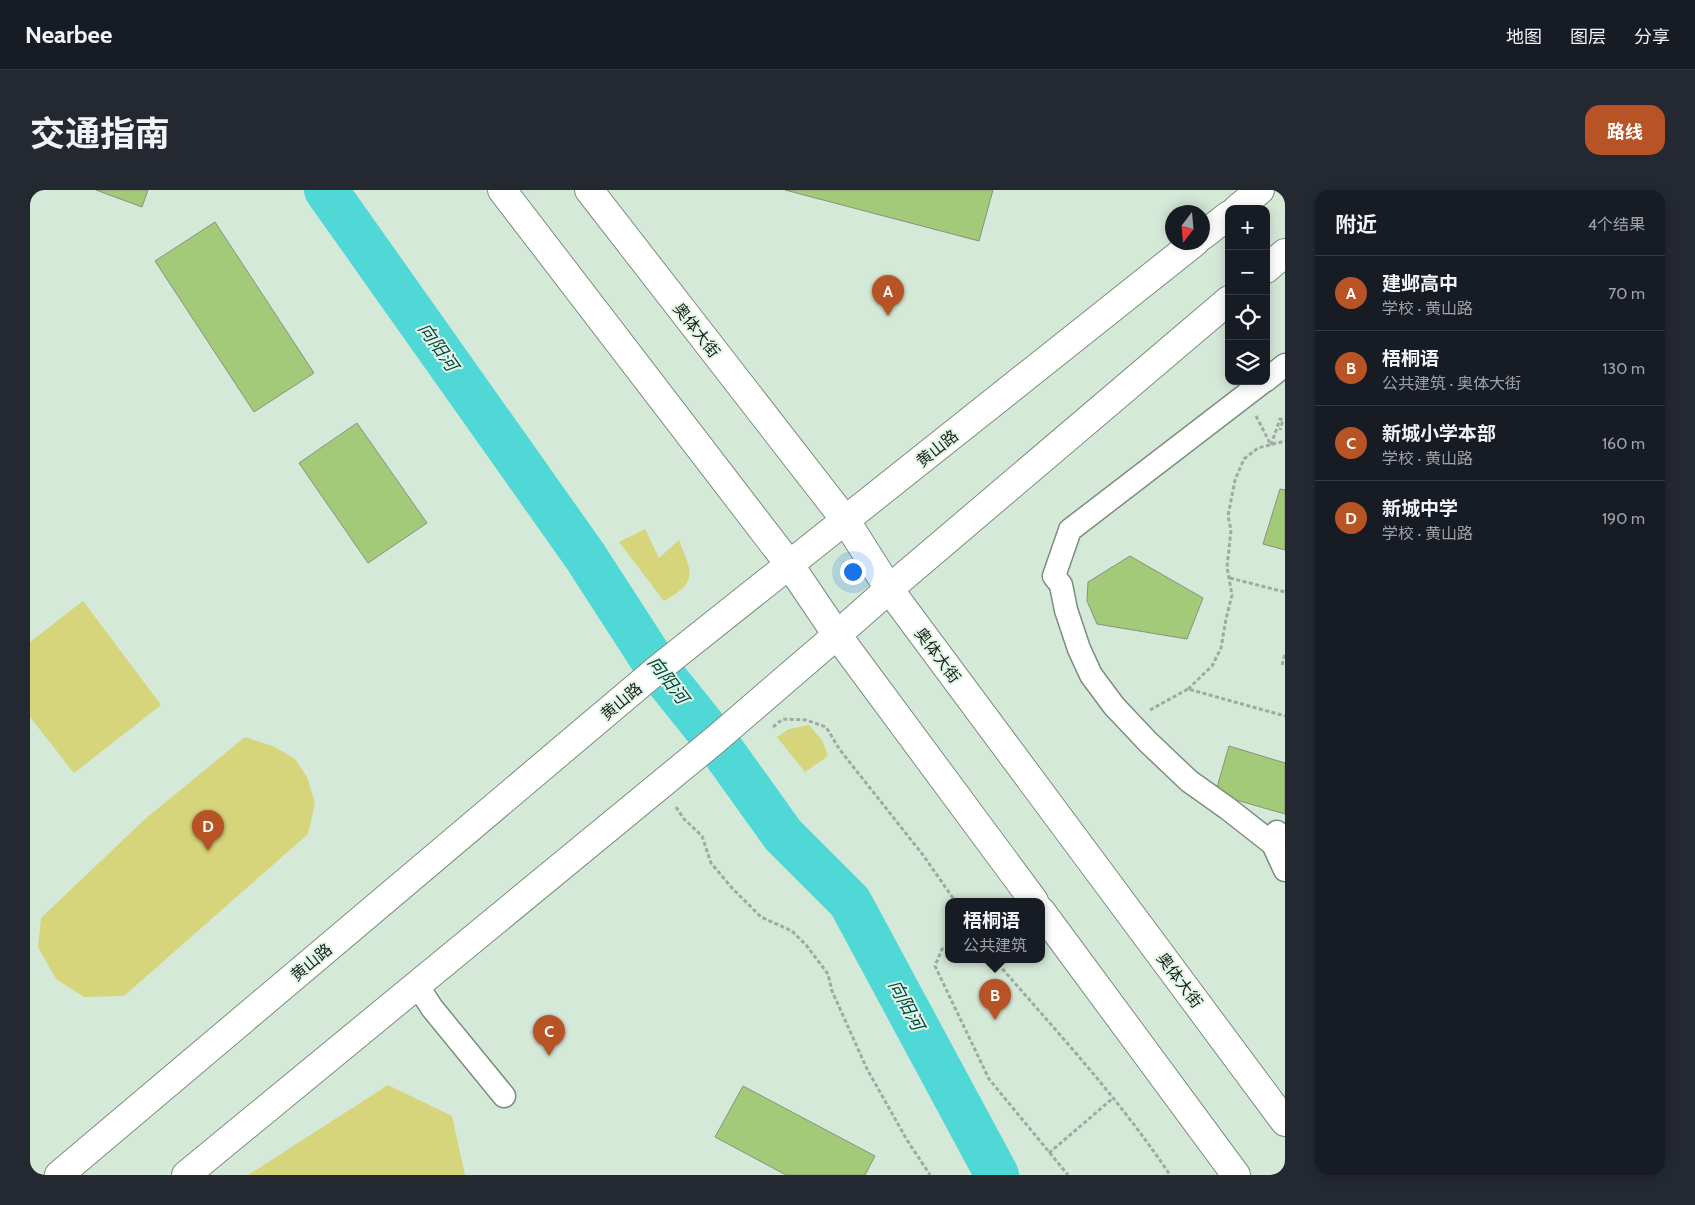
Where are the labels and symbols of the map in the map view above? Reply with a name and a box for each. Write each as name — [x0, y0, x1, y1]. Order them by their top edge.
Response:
north arrow — [1165, 205, 1210, 250]
pin: A — [872, 275, 904, 316]
street label: 奥体大街 — [669, 299, 724, 361]
water label: 向阳河 — [414, 319, 464, 378]
street label: 黄山路 — [913, 426, 962, 471]
your location — [840, 559, 866, 585]
street label: 奥体大街 — [911, 624, 964, 687]
water label: 向阳河 — [643, 652, 695, 711]
street label: 黄山路 — [597, 679, 646, 724]
pin: D — [192, 810, 224, 851]
street label: 黄山路 — [287, 940, 336, 985]
street label: 奥体大街 — [1153, 949, 1206, 1012]
water label: 向阳河 — [884, 976, 930, 1037]
pin: B — [979, 979, 1011, 1020]
pin: C — [533, 1015, 565, 1056]

